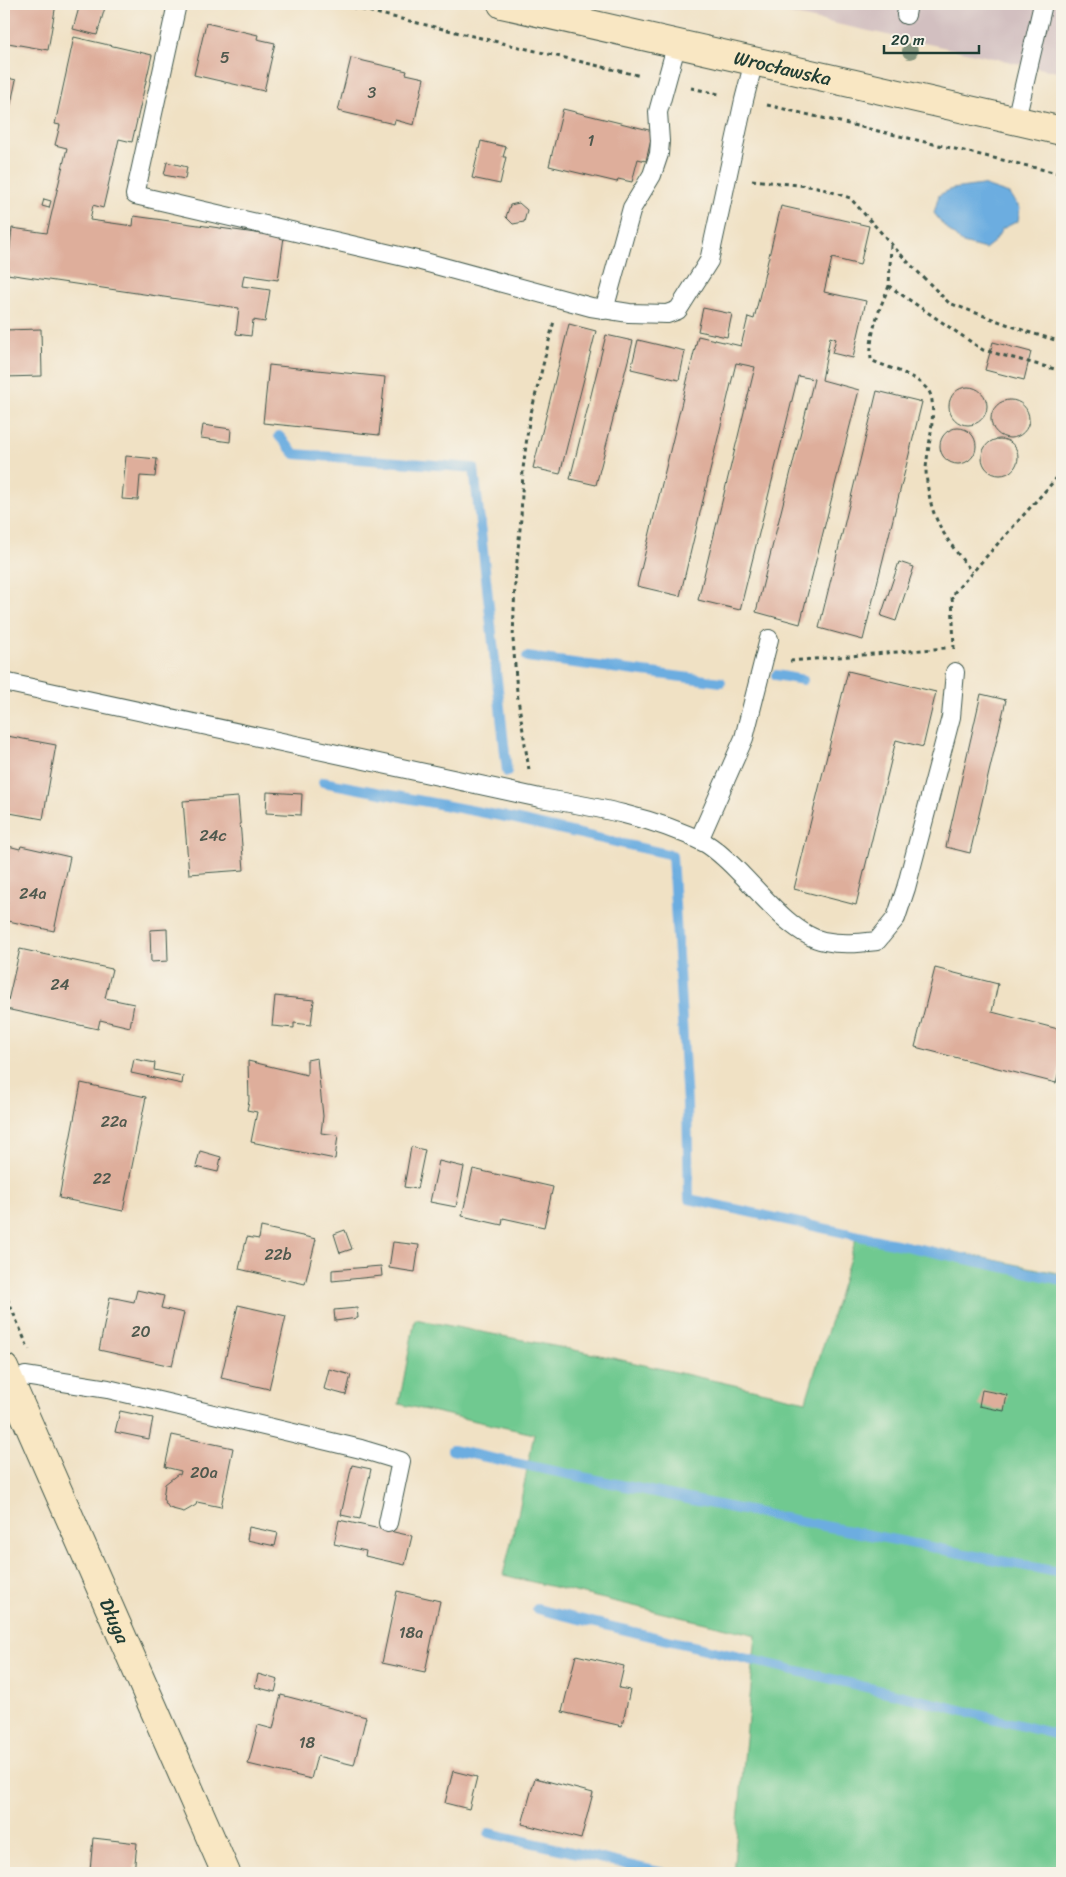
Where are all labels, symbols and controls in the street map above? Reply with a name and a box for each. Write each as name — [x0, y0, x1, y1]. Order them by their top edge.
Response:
scale bar — [884, 22, 978, 54]
text: 20 m — [891, 27, 925, 53]
street label: Wrocławska — [731, 41, 835, 95]
house number: 5 — [220, 43, 230, 72]
house number: 3 — [368, 78, 377, 107]
house number: 1 — [588, 126, 595, 155]
house number: 24c — [199, 821, 227, 850]
house number: 24a — [19, 879, 47, 908]
house number: 24 — [50, 970, 70, 999]
house number: 22a — [101, 1107, 127, 1136]
house number: 22 — [93, 1164, 111, 1193]
house number: 22b — [264, 1240, 292, 1269]
house number: 20 — [131, 1317, 151, 1346]
house number: 20a — [190, 1458, 218, 1487]
street label: Długa — [90, 1593, 139, 1649]
house number: 18a — [399, 1618, 423, 1647]
house number: 18 — [299, 1728, 316, 1757]

